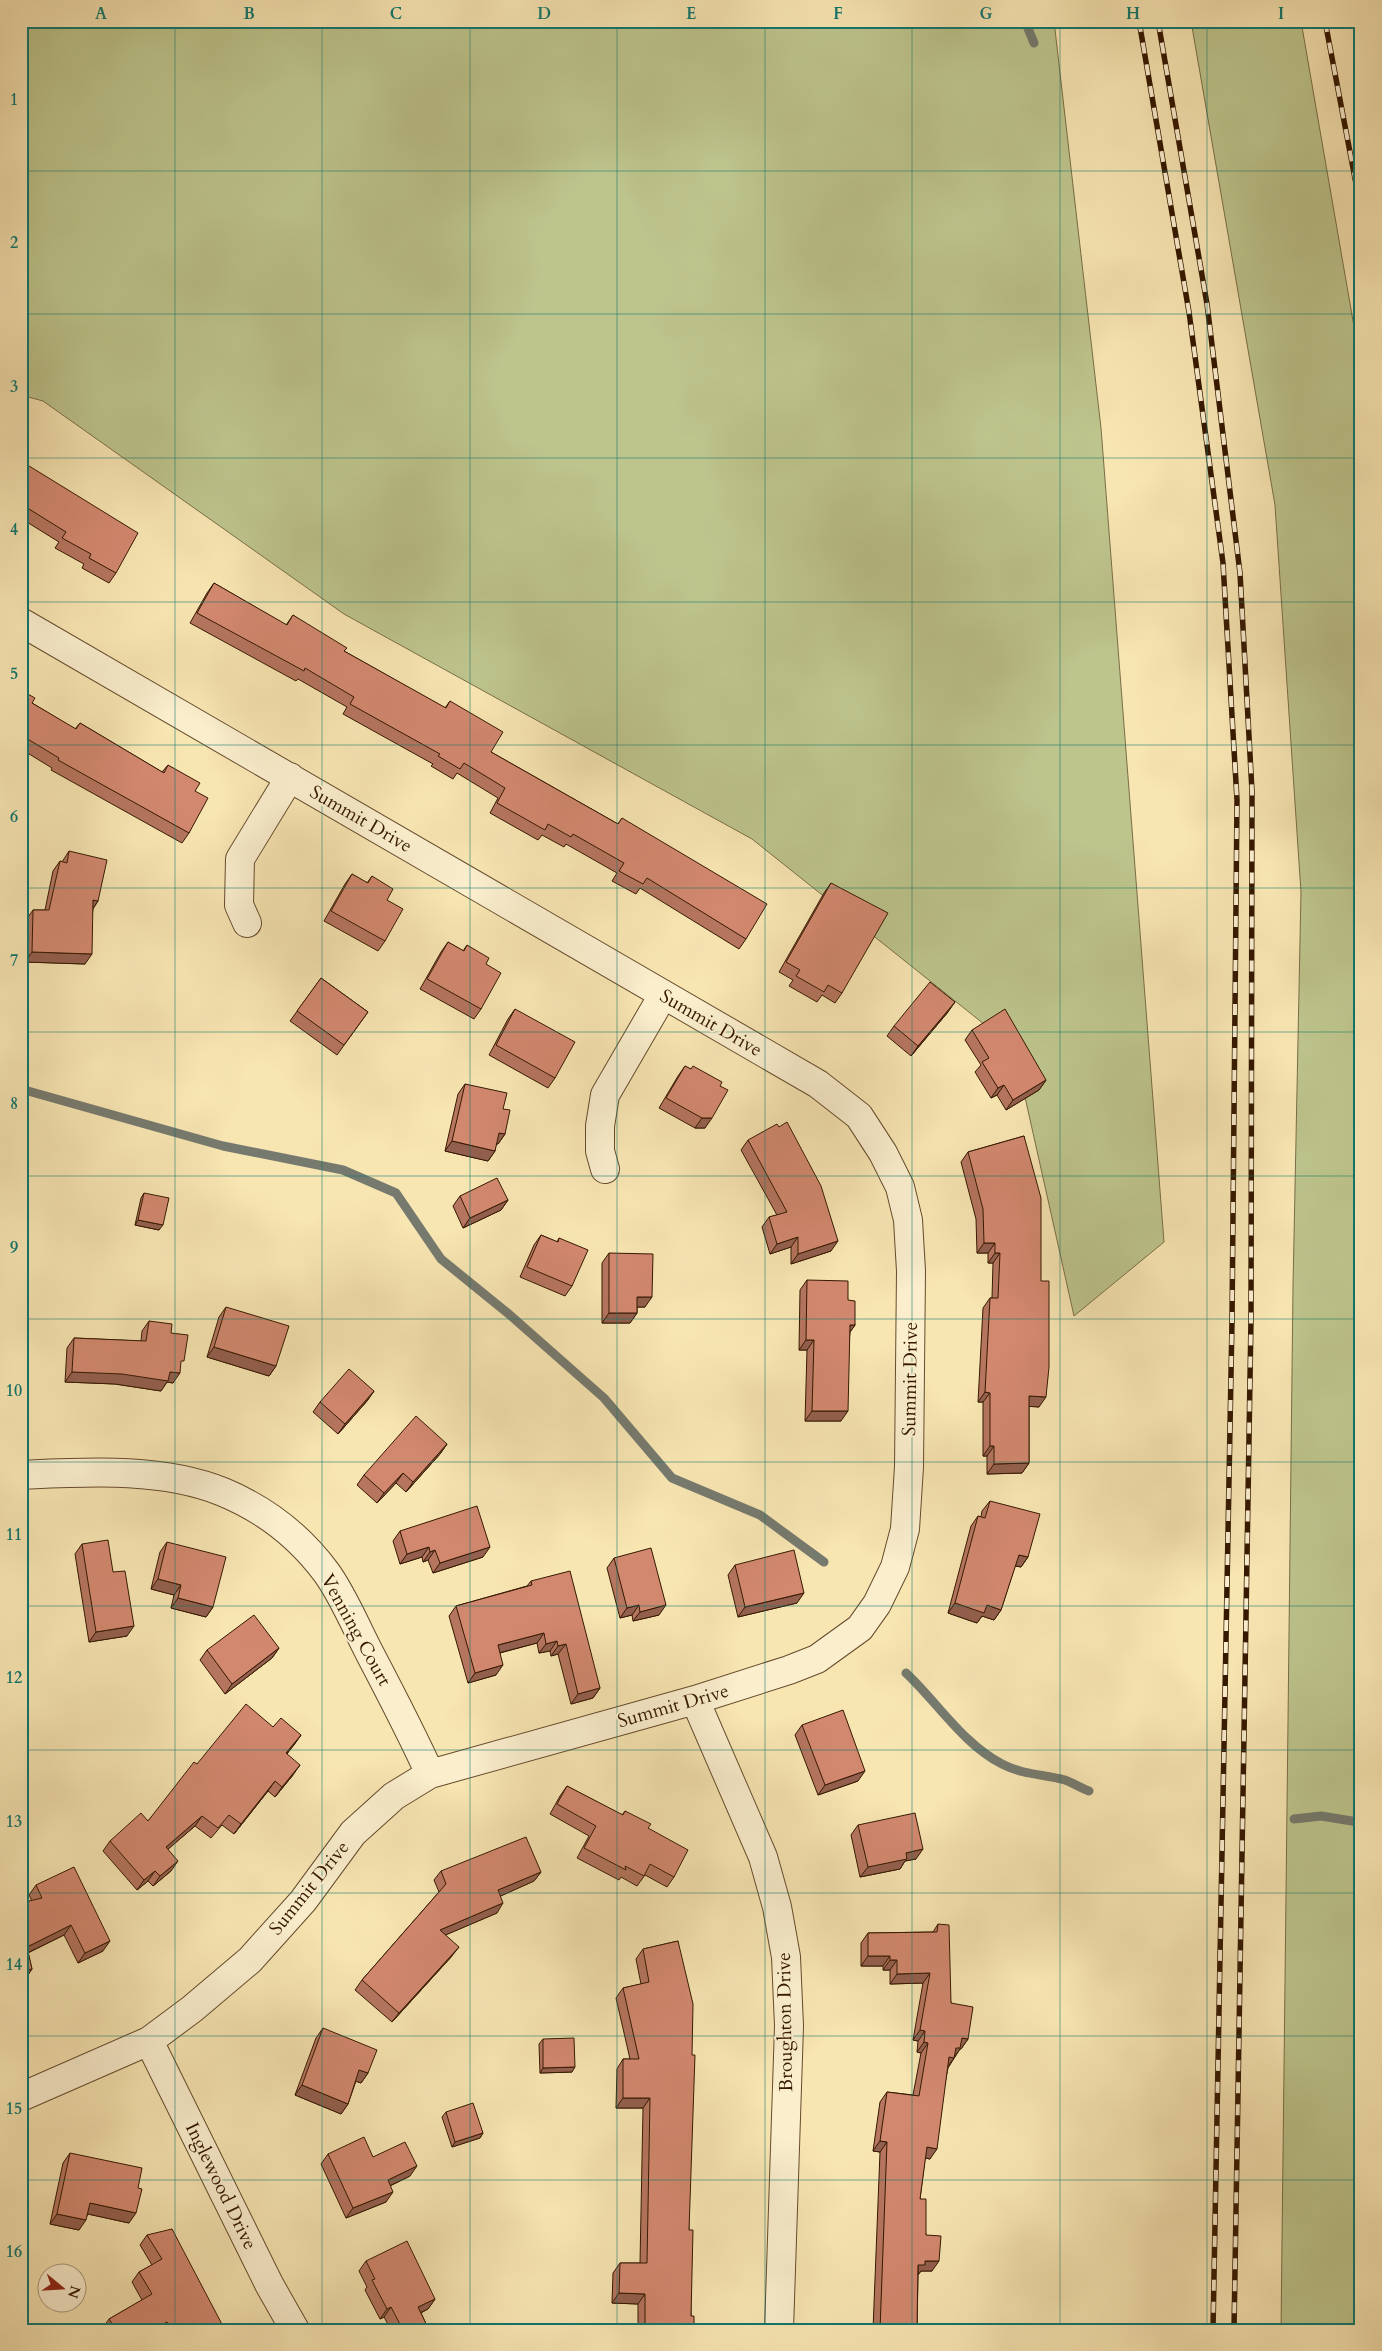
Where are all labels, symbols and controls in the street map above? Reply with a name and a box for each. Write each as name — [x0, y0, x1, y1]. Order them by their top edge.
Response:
text: A — [95, 3, 107, 25]
text: B — [243, 3, 255, 25]
text: C — [390, 3, 402, 25]
text: D — [537, 3, 551, 25]
text: E — [686, 3, 696, 25]
text: F — [833, 3, 843, 25]
text: G — [979, 3, 993, 25]
text: H — [1126, 3, 1140, 25]
text: I — [1278, 3, 1284, 25]
text: 1 — [10, 89, 18, 111]
text: 2 — [10, 232, 18, 254]
text: 3 — [10, 376, 18, 398]
text: 4 — [10, 519, 18, 541]
text: 5 — [10, 663, 18, 685]
street label: Summit Drive — [305, 779, 417, 859]
text: 6 — [10, 806, 18, 828]
text: 7 — [10, 950, 18, 972]
street label: Summit Drive — [655, 983, 767, 1063]
text: 8 — [10, 1093, 18, 1115]
text: 9 — [10, 1237, 18, 1259]
street label: Summit Drive — [896, 1322, 924, 1436]
text: 10 — [6, 1380, 22, 1402]
text: 11 — [6, 1524, 22, 1546]
street label: Venning Court — [315, 1569, 397, 1691]
text: 12 — [6, 1667, 22, 1689]
street label: Summit Drive — [614, 1678, 732, 1734]
text: 13 — [6, 1811, 22, 1833]
street label: Summit Drive — [263, 1835, 355, 1941]
street label: Broughton Drive — [771, 1952, 799, 2092]
text: 14 — [6, 1954, 22, 1976]
text: 15 — [6, 2098, 22, 2120]
street label: Inglewood Drive — [179, 2118, 263, 2254]
text: 16 — [6, 2241, 22, 2263]
north arrow — [38, 2264, 88, 2314]
text: N — [63, 2283, 85, 2301]

